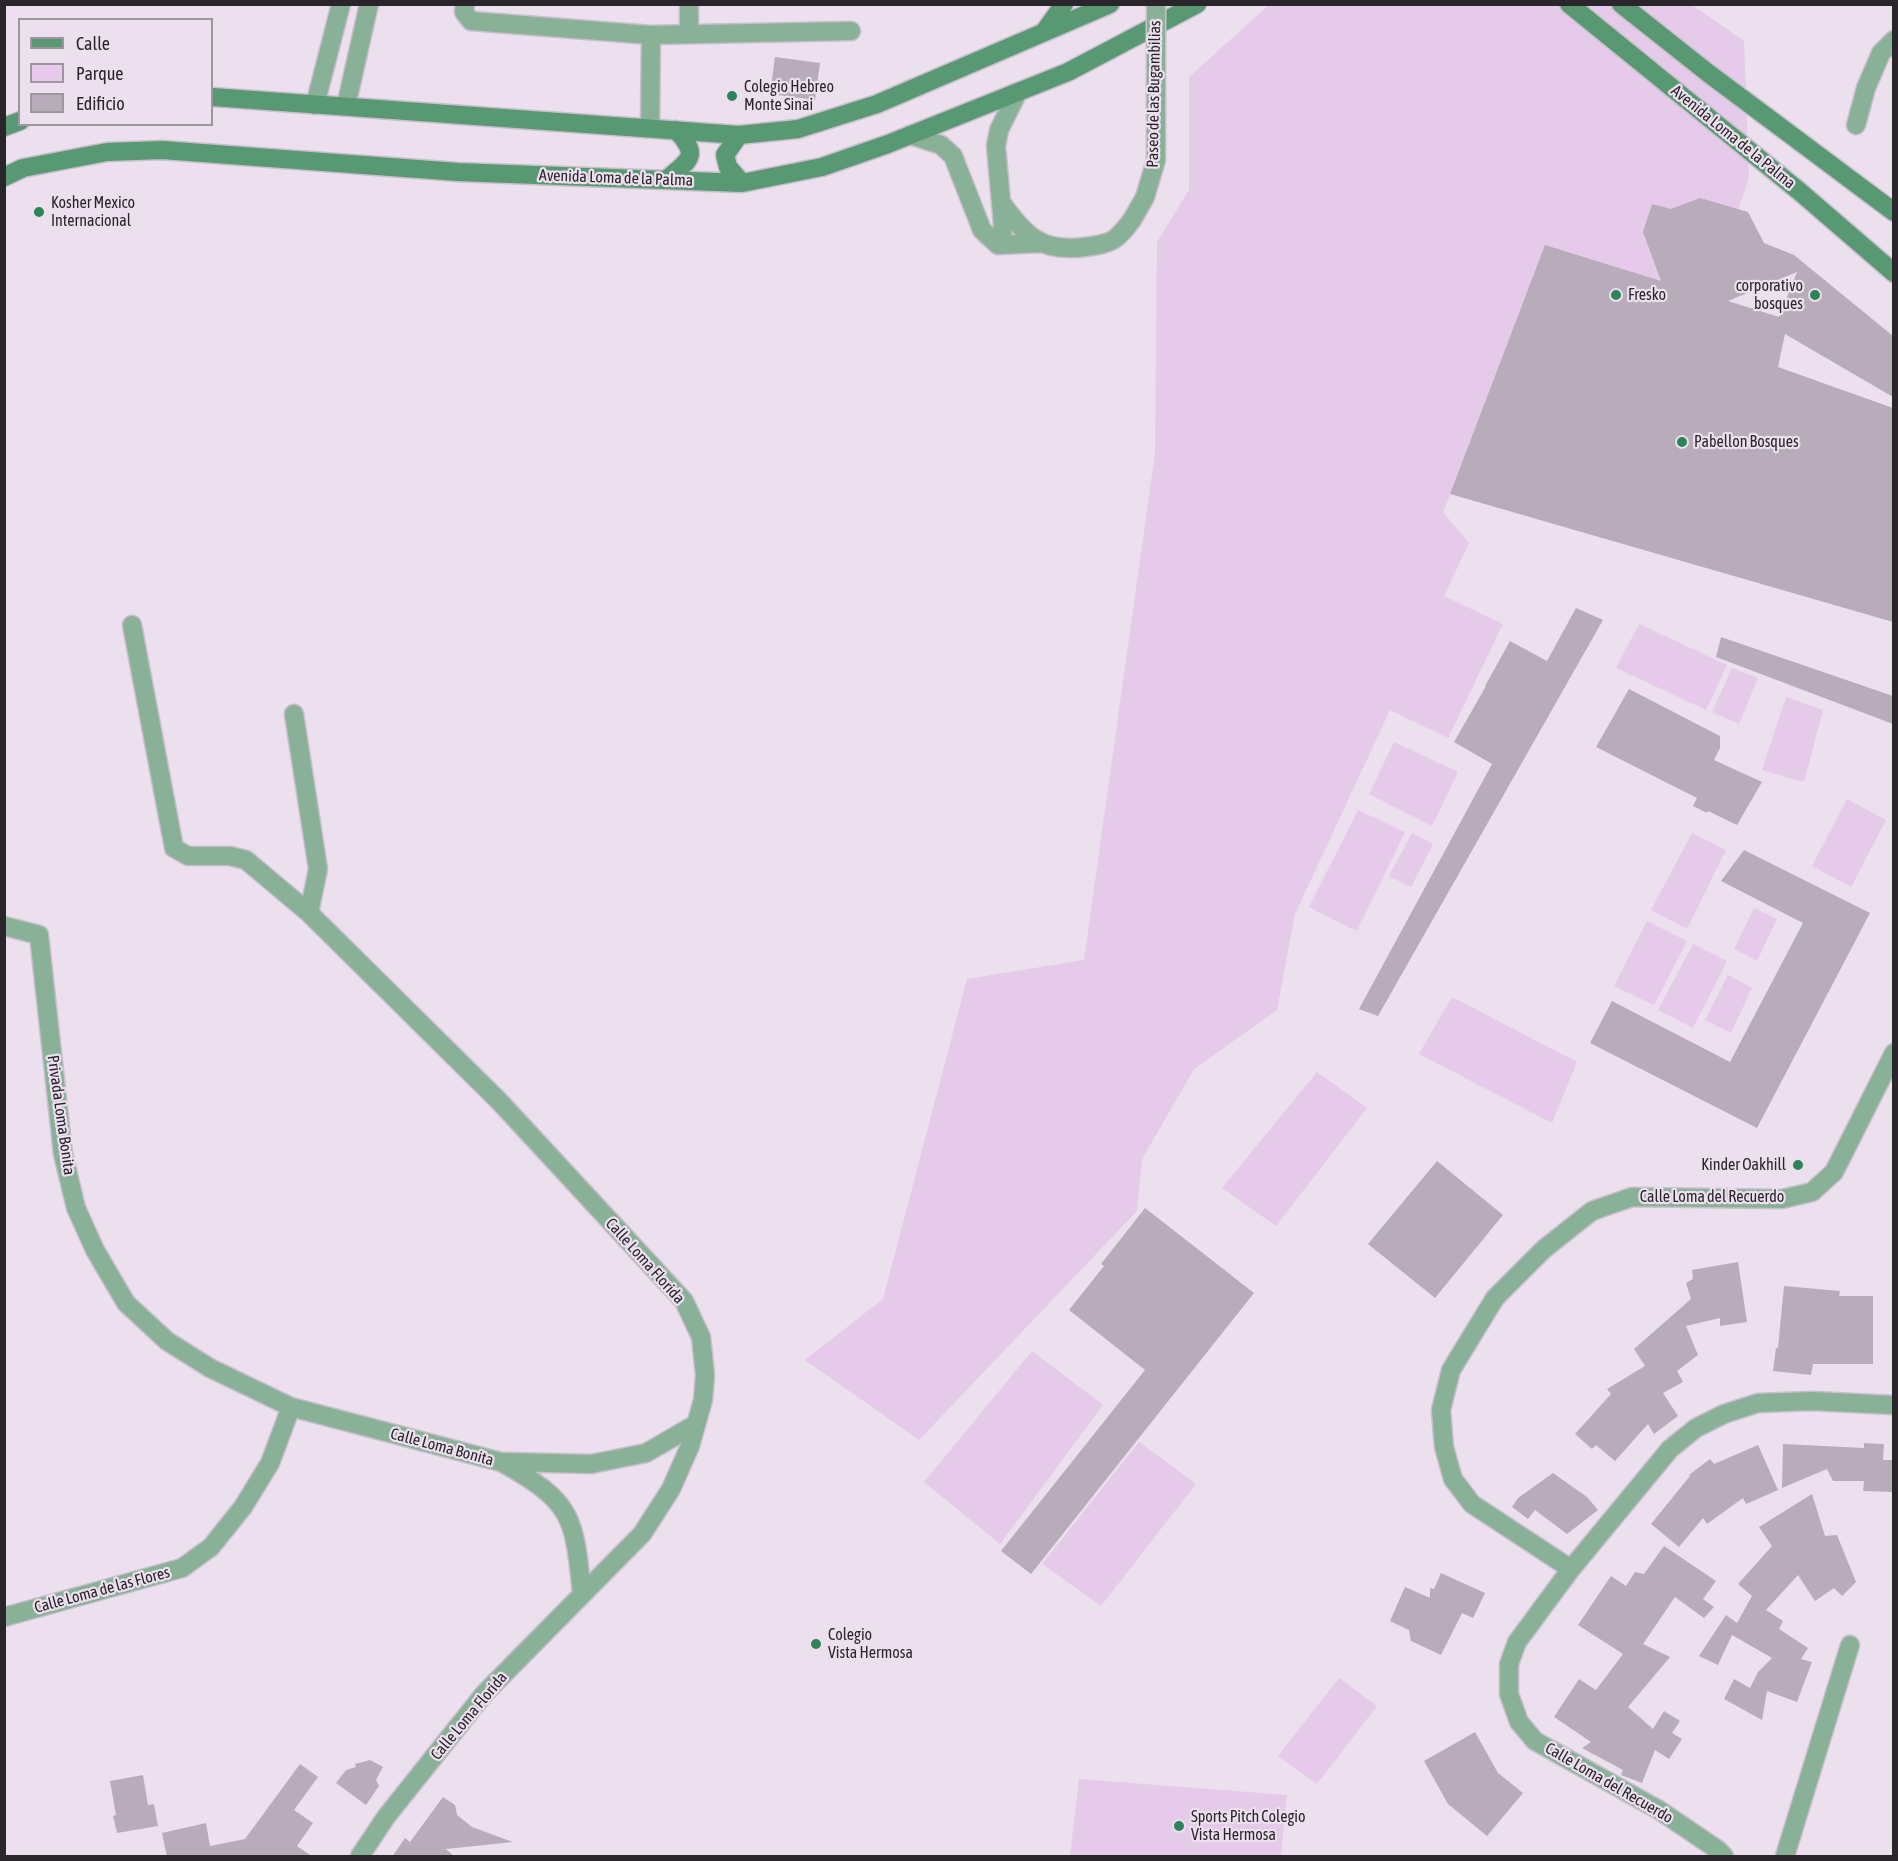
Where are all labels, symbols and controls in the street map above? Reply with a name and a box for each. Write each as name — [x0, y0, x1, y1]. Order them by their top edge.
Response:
legend — [18, 18, 213, 126]
street label: Paseo de las Bugambilias — [1143, 20, 1165, 168]
text: Calle — [76, 33, 110, 54]
text: Parque — [76, 63, 124, 84]
place label: Colegio Hebreo Monte Sinai — [744, 77, 834, 115]
street label: Avenida Loma de la Palma — [1667, 81, 1799, 193]
marker: Colegio Hebreo Monte Sinai — [725, 89, 739, 103]
text: Edificio — [76, 93, 125, 114]
street label: Avenida Loma de la Palma — [539, 166, 693, 190]
place label: Kosher Mexico Internacional — [51, 193, 135, 231]
marker: Kosher Mexico Internacional — [32, 205, 46, 219]
place label: corporativo bosques — [1736, 276, 1803, 314]
place label: Fresko — [1628, 285, 1666, 305]
marker: Fresko — [1609, 288, 1623, 302]
marker: corporativo bosques — [1808, 288, 1822, 302]
place label: Pabellon Bosques — [1694, 432, 1799, 452]
marker: Pabellon Bosques — [1675, 435, 1689, 449]
street label: Privada Loma Bonita — [43, 1054, 79, 1176]
place label: Kinder Oakhill — [1701, 1155, 1786, 1175]
marker: Kinder Oakhill — [1791, 1158, 1805, 1172]
street label: Calle Loma del Recuerdo — [1640, 1187, 1784, 1207]
street label: Calle Loma Florida — [601, 1214, 689, 1308]
street label: Calle Loma Bonita — [388, 1424, 496, 1470]
street label: Calle Loma de las Flores — [32, 1563, 172, 1617]
place label: Colegio Vista Hermosa — [828, 1625, 913, 1663]
marker: Colegio Vista Hermosa — [809, 1637, 823, 1651]
street label: Calle Loma Florida — [427, 1668, 511, 1764]
street label: Calle Loma del Recuerdo — [1542, 1739, 1676, 1827]
place label: Sports Pitch Colegio Vista Hermosa — [1191, 1807, 1305, 1845]
marker: Sports Pitch Colegio Vista Hermosa — [1172, 1819, 1186, 1833]

